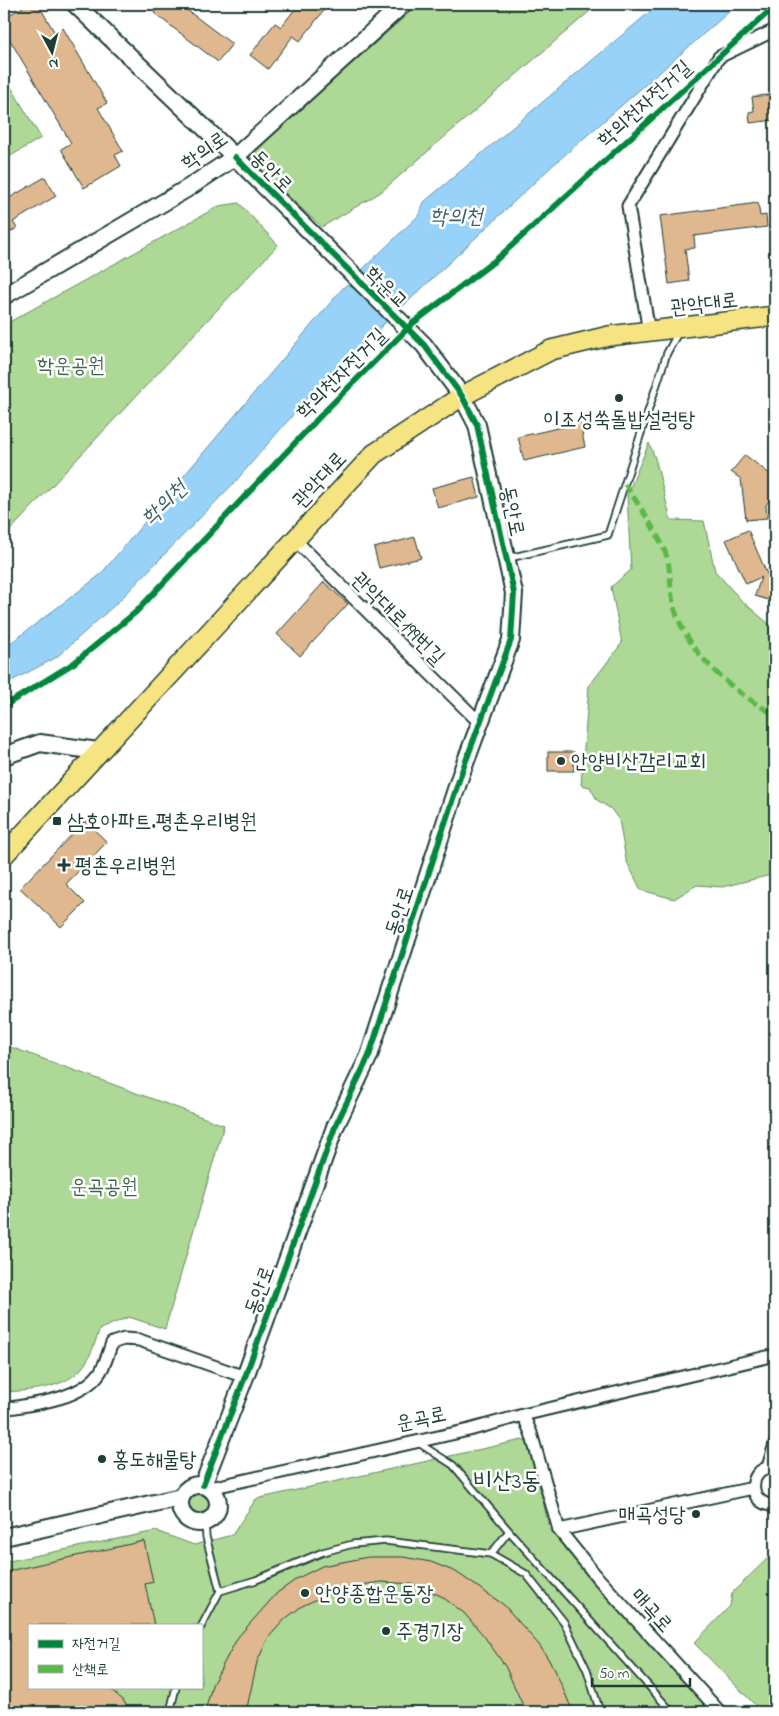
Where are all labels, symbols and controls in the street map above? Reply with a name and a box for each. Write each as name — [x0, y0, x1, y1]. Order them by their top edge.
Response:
north arrow — [28, 28, 78, 78]
text: N — [47, 52, 59, 74]
street label: 학의천자전거길 — [591, 54, 699, 155]
street label: 학의로 — [176, 125, 235, 178]
street label: 동안로 — [242, 144, 299, 201]
water label: 학의천 — [429, 202, 485, 234]
street label: 학운교 — [357, 260, 414, 317]
street label: 관악대로 — [669, 286, 740, 324]
street label: 학의천자전거길 — [290, 322, 395, 427]
park label: 학운공원 — [37, 352, 105, 382]
marker: 이조성쑥돌밥설렁탕 — [613, 392, 625, 404]
place label: 이조성쑥돌밥설렁탕 — [543, 406, 695, 436]
street label: 관악대로 — [286, 445, 354, 515]
water label: 학의천 — [135, 473, 197, 534]
street label: 동안로 — [491, 483, 531, 539]
street label: 관악대로199번길 — [344, 566, 451, 673]
place label: 안양비산감리교회 — [571, 748, 706, 778]
marker: 안양비산감리교회 — [555, 755, 567, 767]
place label: 삼호아파트.평촌우리병원 — [67, 808, 257, 838]
marker: 삼호아파트.평촌우리병원 — [51, 815, 63, 827]
place label: 평촌우리병원 — [75, 852, 176, 882]
marker: 평촌우리병원 — [57, 858, 71, 872]
street label: 동안로 — [379, 883, 423, 940]
park label: 운곡공원 — [70, 1173, 138, 1203]
street label: 동안로 — [238, 1262, 284, 1320]
street label: 운곡로 — [393, 1400, 449, 1440]
place label: 홍도해물탕 — [112, 1446, 197, 1476]
marker: 홍도해물탕 — [96, 1453, 108, 1465]
district label: 비산3동 — [473, 1465, 541, 1500]
place label: 매곡성당 — [618, 1501, 686, 1531]
marker: 매곡성당 — [690, 1508, 702, 1520]
place label: 안양종합운동장 — [315, 1580, 433, 1610]
street label: 매곡로 — [622, 1582, 679, 1640]
marker: 안양종합운동장 — [299, 1587, 311, 1599]
place label: 주경기장 — [396, 1618, 464, 1648]
legend — [28, 1624, 202, 1688]
marker: 주경기장 — [380, 1625, 392, 1637]
text: 자전거길 — [72, 1633, 120, 1655]
scale bar — [592, 1656, 689, 1688]
text: 산책로 — [72, 1659, 108, 1681]
text: 50 m — [599, 1663, 630, 1685]

